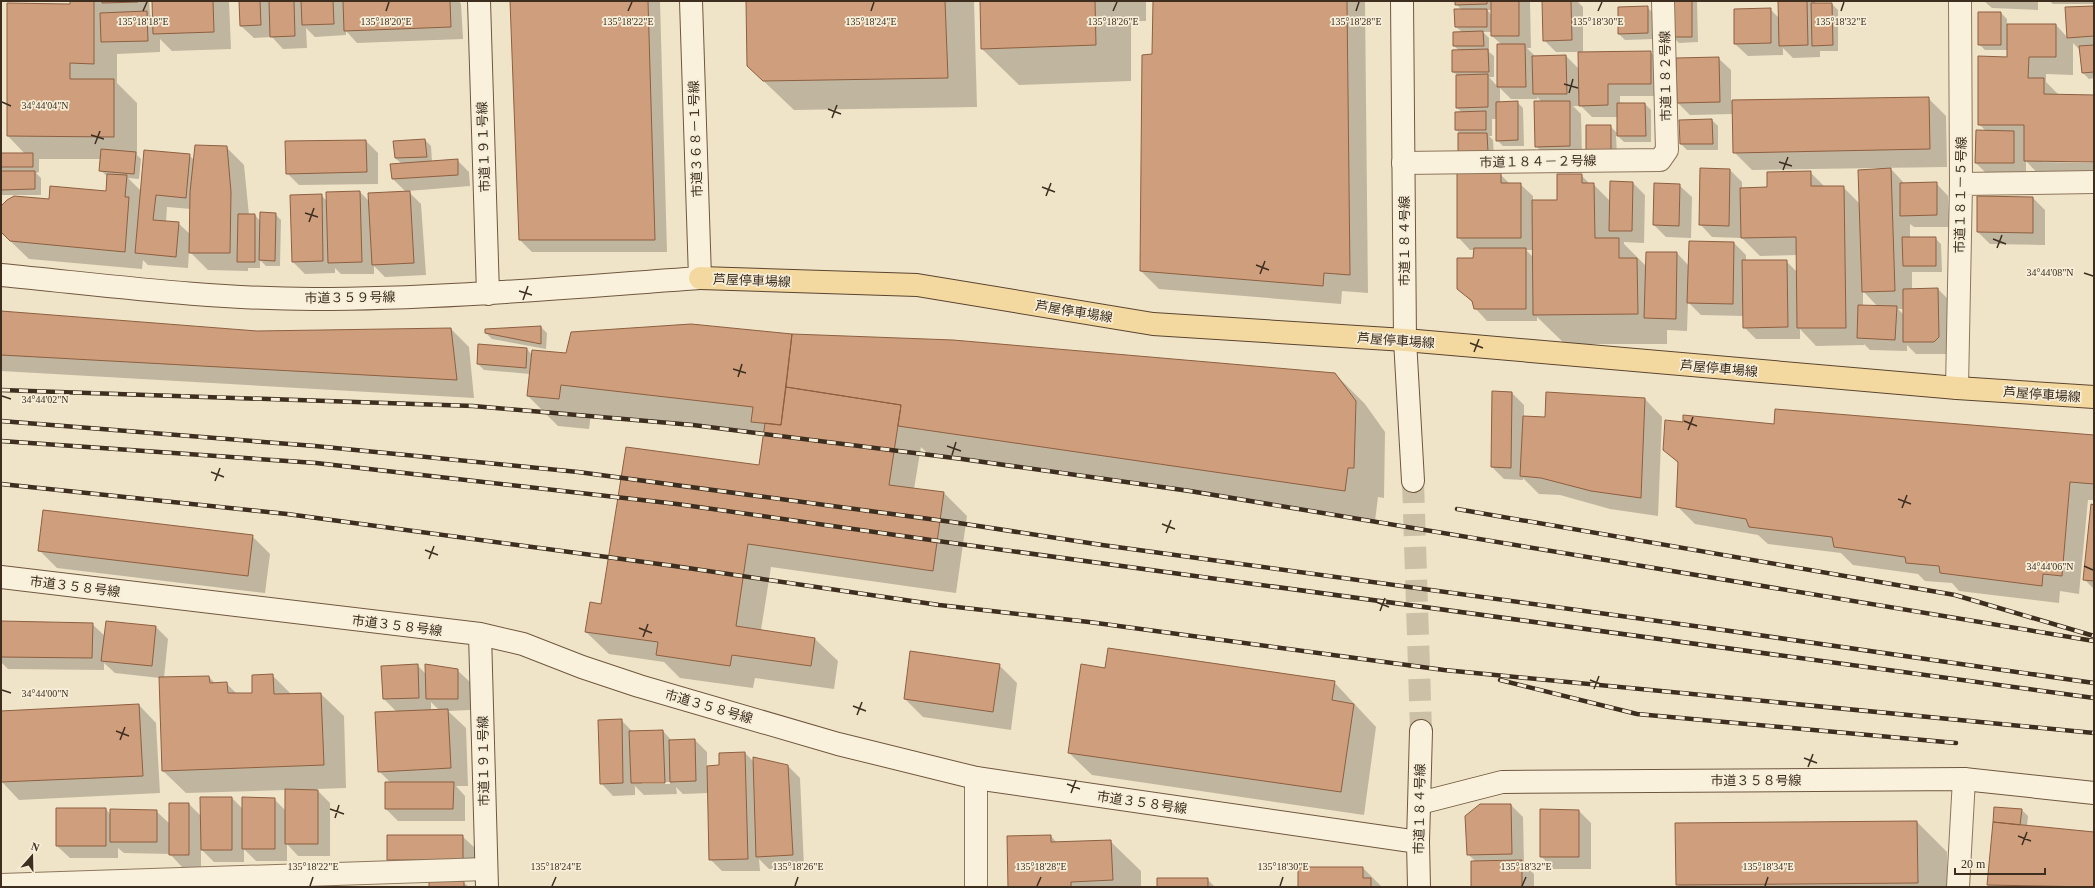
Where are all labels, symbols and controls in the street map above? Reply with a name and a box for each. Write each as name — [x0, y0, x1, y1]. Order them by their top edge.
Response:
text: 135°18'18"E — [118, 16, 169, 27]
text: 135°18'20"E — [361, 16, 412, 27]
text: 135°18'22"E — [603, 16, 654, 27]
text: 135°18'24"E — [846, 16, 897, 27]
text: 135°18'26"E — [1088, 16, 1139, 27]
text: 135°18'28"E — [1331, 16, 1382, 27]
text: 135°18'30"E — [1573, 16, 1624, 27]
text: 135°18'32"E — [1816, 16, 1867, 27]
street label: 市道１８２号線 — [1657, 30, 1674, 122]
street label: 市道３６８－１号線 — [686, 80, 705, 198]
text: 34°44'04"N — [21, 100, 69, 111]
street label: 市道１９１号線 — [474, 101, 493, 193]
street label: 市道１８１－５号線 — [1952, 136, 1969, 254]
street label: 市道１８４－２号線 — [1479, 153, 1597, 170]
street label: 市道１８４号線 — [1397, 195, 1412, 287]
text: 34°44'08"N — [2026, 267, 2074, 278]
street label: 芦屋停車場線 — [713, 272, 791, 289]
street label: 市道３５９号線 — [304, 289, 396, 306]
street label: 芦屋停車場線 — [1034, 298, 1114, 325]
street label: 芦屋停車場線 — [1357, 330, 1435, 351]
street label: 芦屋停車場線 — [1679, 358, 1758, 379]
street label: 芦屋停車場線 — [2003, 384, 2081, 405]
text: 34°44'02"N — [21, 394, 69, 405]
text: 34°44'06"N — [2026, 561, 2074, 572]
street label: 市道３５８号線 — [29, 574, 121, 599]
street label: 市道３５８号線 — [351, 613, 443, 638]
street label: 市道３５８号線 — [663, 687, 755, 726]
text: 34°44'00"N — [21, 688, 69, 699]
street label: 市道１９１号線 — [475, 715, 492, 807]
street label: 市道１８４号線 — [1411, 763, 1428, 855]
street label: 市道３５８号線 — [1710, 773, 1802, 788]
street label: 市道３５８号線 — [1096, 789, 1188, 816]
north arrow — [12, 836, 52, 876]
text: N — [30, 840, 41, 854]
scale bar — [1955, 850, 2045, 876]
text: 20 m — [1961, 857, 1986, 871]
text: 135°18'22"E — [288, 861, 339, 872]
text: 135°18'24"E — [531, 861, 582, 872]
text: 135°18'26"E — [773, 861, 824, 872]
text: 135°18'28"E — [1016, 861, 1067, 872]
text: 135°18'30"E — [1258, 861, 1309, 872]
text: 135°18'32"E — [1501, 861, 1552, 872]
text: 135°18'34"E — [1743, 861, 1794, 872]

